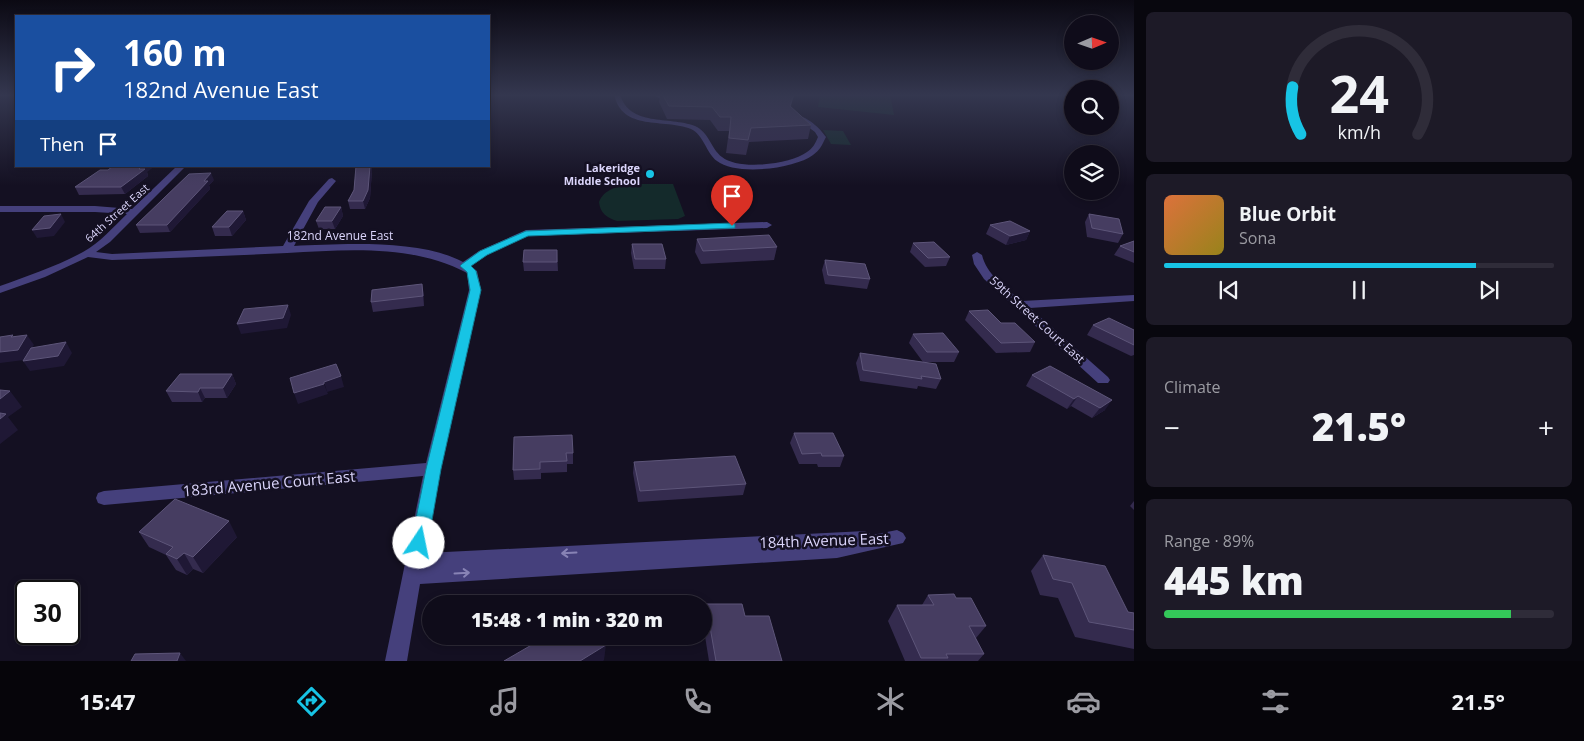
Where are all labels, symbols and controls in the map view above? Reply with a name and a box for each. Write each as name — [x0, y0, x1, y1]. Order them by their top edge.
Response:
north arrow — [1064, 15, 1119, 70]
map controls — [1064, 15, 1119, 200]
text: 160 m — [123, 29, 227, 76]
icon: right — [40, 35, 105, 100]
text: 24 — [1329, 57, 1389, 128]
text: 182nd Avenue East — [123, 74, 319, 104]
button: search — [1064, 80, 1119, 135]
text: km/h — [1337, 120, 1381, 144]
icon: arrive — [94, 130, 122, 158]
text: Then — [40, 131, 84, 157]
button: layers — [1064, 145, 1119, 200]
place label: Lakeridge Middle School — [564, 160, 640, 188]
marker: Lakeridge Middle School — [644, 168, 656, 180]
pin — [711, 175, 753, 226]
street label: 64th Street East — [82, 180, 152, 245]
icon: arrive — [718, 182, 746, 210]
text: Blue Orbit — [1239, 201, 1336, 227]
street label: 182nd Avenue East — [287, 227, 393, 244]
text: Sona — [1239, 227, 1276, 249]
street label: 59th Street Court East — [986, 272, 1089, 367]
icon: previous — [1215, 276, 1243, 304]
icon: pause — [1345, 276, 1373, 304]
icon: next — [1475, 276, 1503, 304]
text: Climate — [1164, 376, 1221, 398]
text: 21.5° — [1312, 400, 1406, 452]
text: − — [1164, 408, 1180, 446]
text: + — [1538, 408, 1554, 446]
street label: 183rd Avenue Court East — [182, 465, 356, 501]
position arrow — [392, 516, 444, 568]
street label: 184th Avenue East — [759, 528, 889, 552]
text: Range · 89% — [1164, 530, 1254, 552]
one-way arrow — [561, 549, 577, 558]
text: 445 km — [1164, 554, 1304, 606]
one-way arrow — [453, 568, 469, 577]
speed limit sign: 30 — [15, 580, 80, 645]
text: 15:48 · 1 min · 320 m — [471, 607, 663, 633]
icon: directions — [294, 684, 329, 719]
icon: music — [487, 684, 522, 719]
icon: phone — [680, 684, 715, 719]
icon: climate — [873, 684, 908, 719]
icon: car — [1066, 684, 1101, 719]
icon: filters — [1258, 684, 1293, 719]
text: 15:47 — [79, 686, 136, 716]
text: 21.5° — [1451, 686, 1505, 716]

